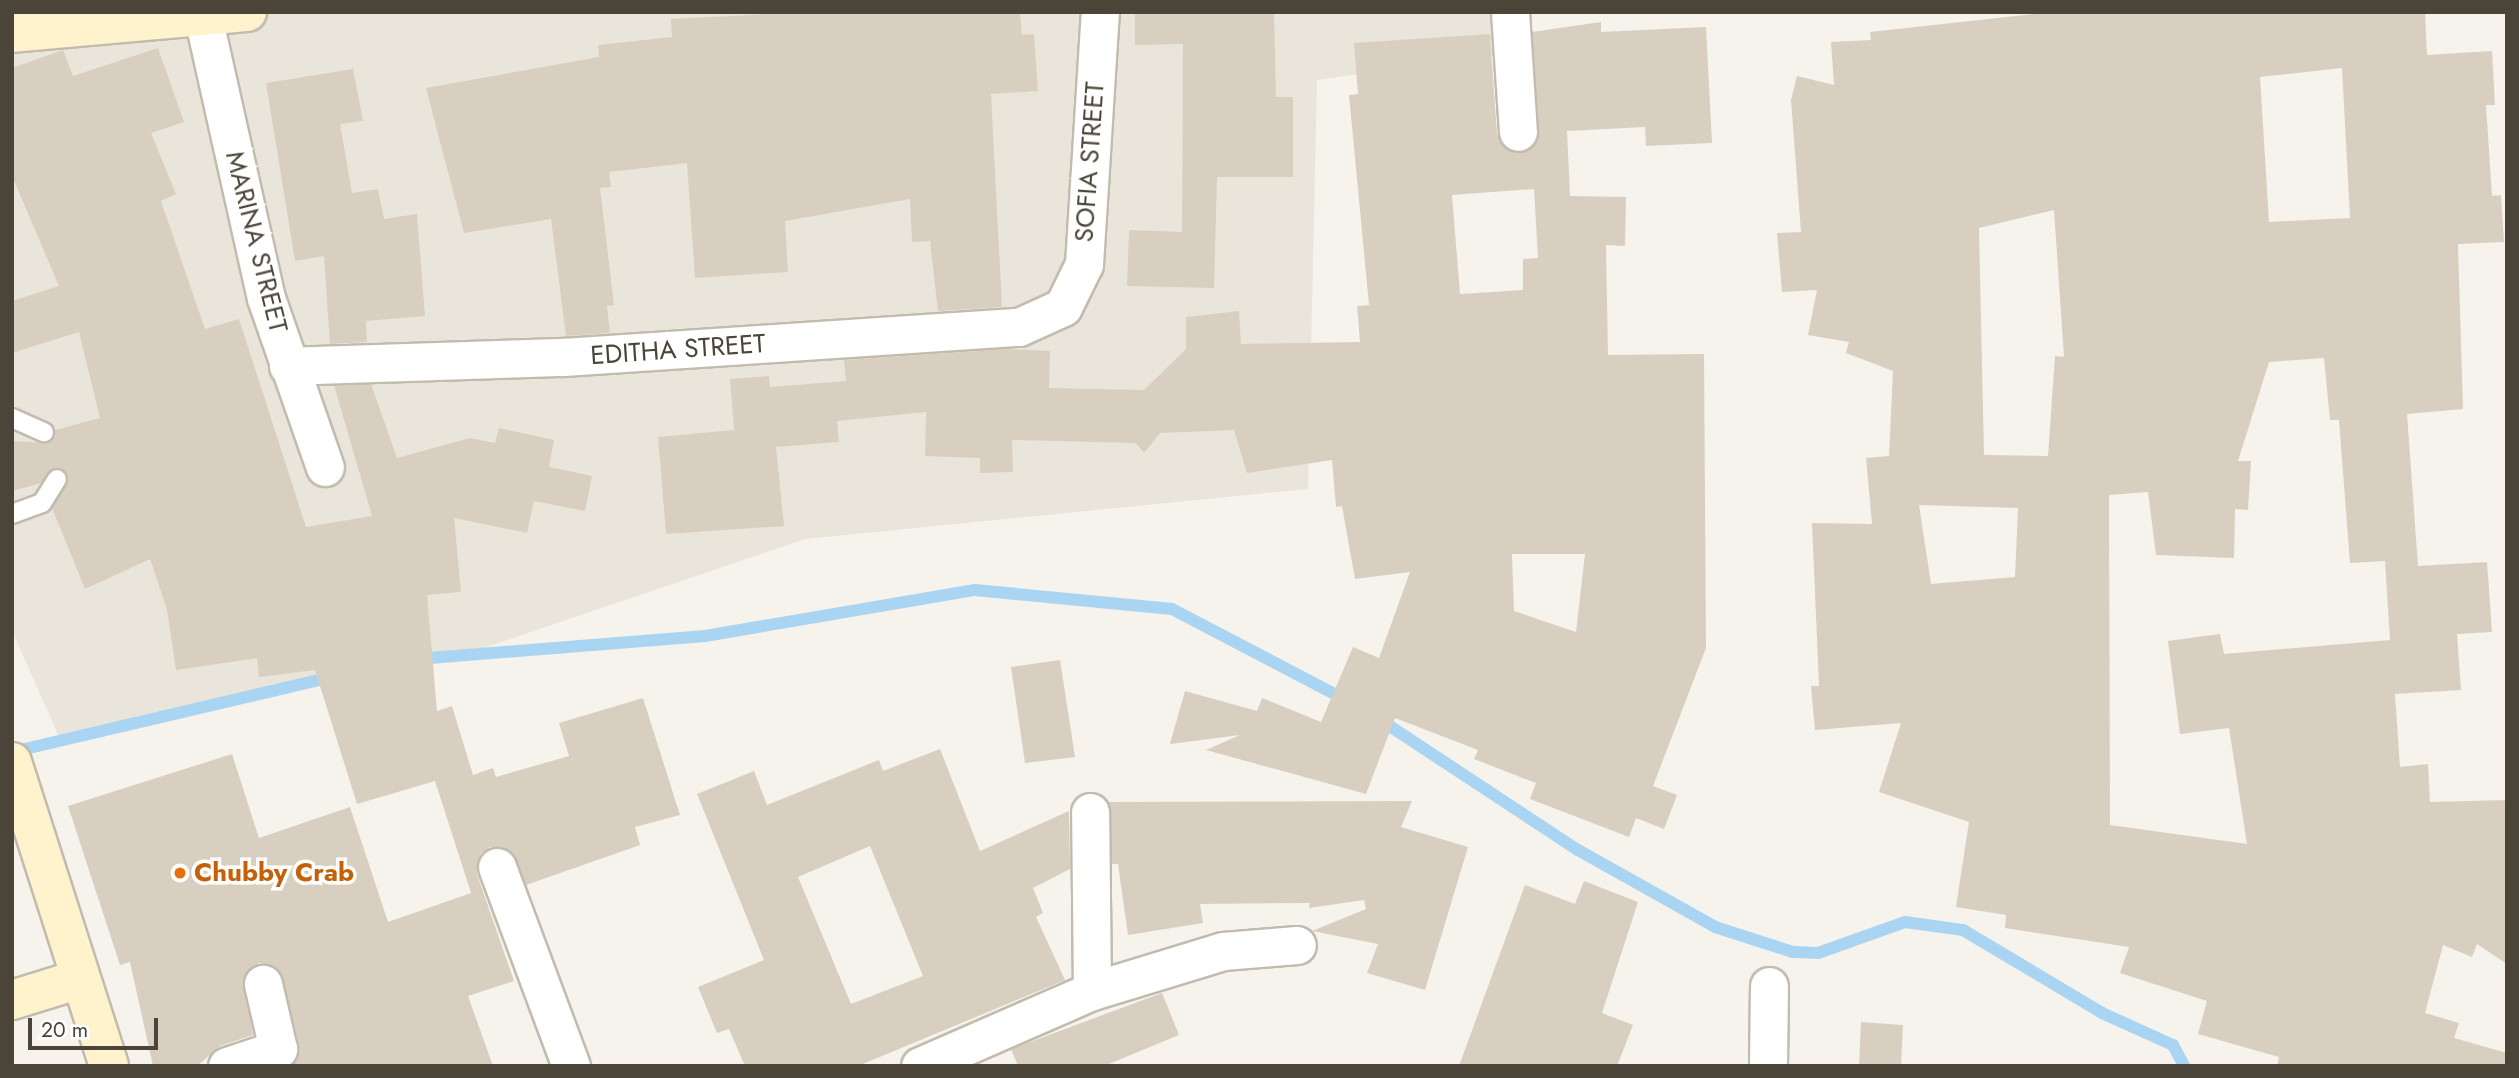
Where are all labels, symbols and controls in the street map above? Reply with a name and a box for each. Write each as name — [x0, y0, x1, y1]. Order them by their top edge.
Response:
street label: SOFIA STREET — [1069, 81, 1111, 243]
street label: MARINA STREET — [218, 148, 294, 336]
street label: EDITHA STREET — [589, 328, 767, 372]
place label: Chubby Crab — [194, 857, 354, 889]
marker: Chubby Crab — [172, 865, 188, 881]
scale bar — [32, 1004, 161, 1048]
text: 20 m — [41, 1015, 88, 1045]

